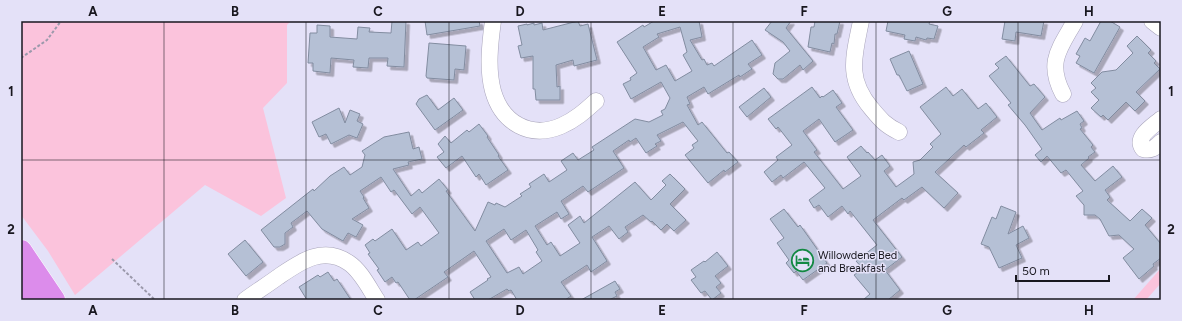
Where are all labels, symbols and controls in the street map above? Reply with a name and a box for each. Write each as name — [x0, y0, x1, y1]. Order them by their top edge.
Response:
text: A — [88, 4, 98, 19]
text: B — [231, 4, 239, 19]
text: C — [373, 4, 383, 19]
text: D — [515, 4, 525, 19]
text: E — [658, 4, 666, 19]
text: F — [800, 4, 808, 19]
text: G — [942, 4, 952, 19]
text: H — [1084, 4, 1094, 19]
text: 1 — [8, 84, 14, 99]
text: 1 — [1168, 84, 1174, 99]
text: 2 — [7, 222, 15, 237]
text: 2 — [1167, 222, 1175, 237]
hotel icon: Willowdene Bed and Breakfast — [790, 248, 816, 274]
place label: Willowdene Bed and Breakfast — [818, 249, 897, 275]
scale bar — [1016, 257, 1109, 283]
text: 50 m — [1022, 264, 1050, 278]
text: A — [88, 303, 98, 318]
text: B — [231, 303, 239, 318]
text: C — [373, 303, 383, 318]
text: D — [515, 303, 525, 318]
text: E — [658, 303, 666, 318]
text: F — [800, 303, 808, 318]
text: G — [942, 303, 952, 318]
text: H — [1084, 303, 1094, 318]

